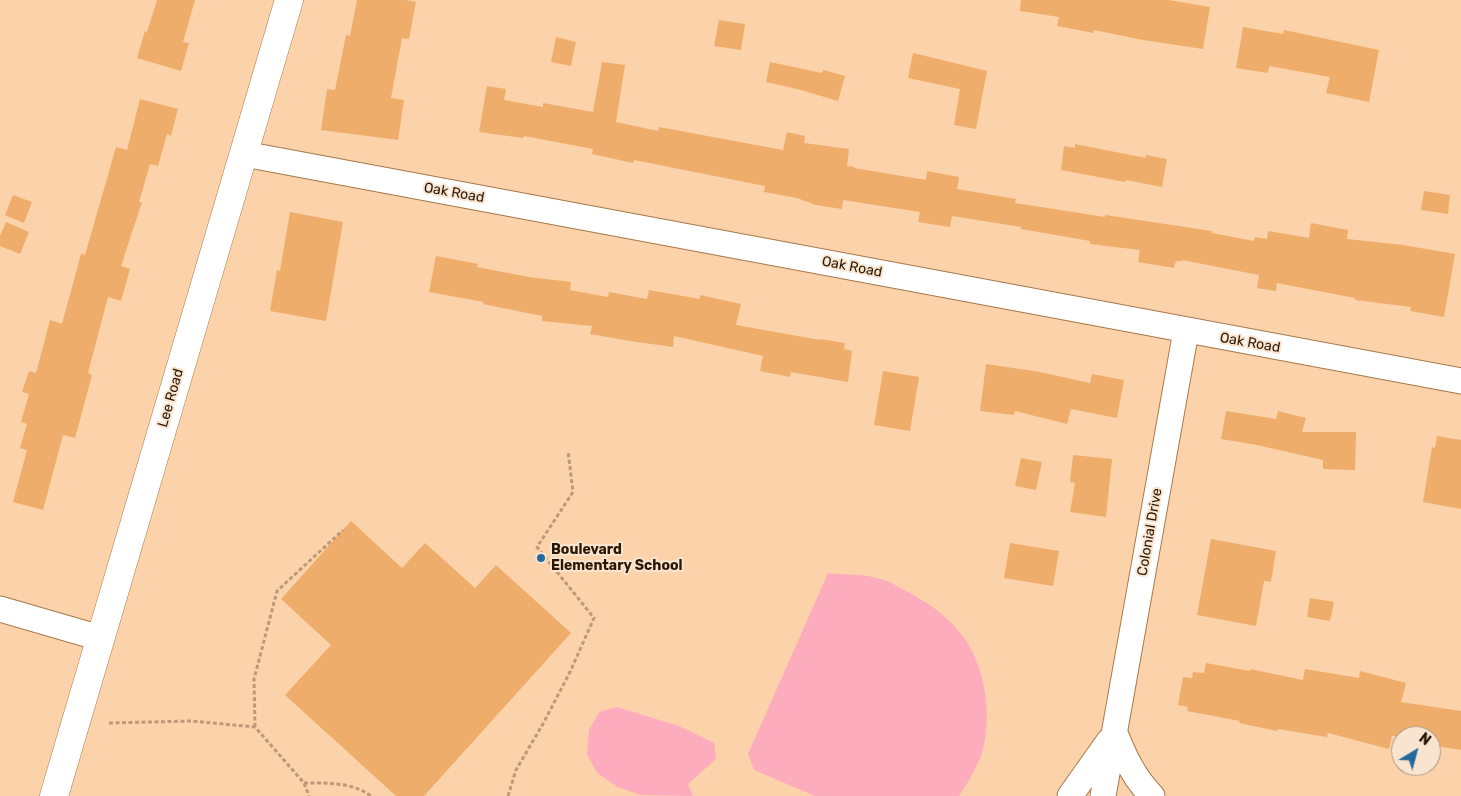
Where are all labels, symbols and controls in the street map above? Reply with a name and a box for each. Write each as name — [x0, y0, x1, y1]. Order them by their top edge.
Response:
street label: Oak Road — [422, 179, 486, 207]
street label: Oak Road — [820, 253, 884, 281]
street label: Oak Road — [1218, 329, 1282, 357]
street label: Lee Road — [155, 367, 187, 429]
street label: Colonial Drive — [1134, 487, 1166, 577]
place label: Boulevard Elementary School — [551, 542, 683, 574]
marker: Boulevard Elementary School — [535, 552, 547, 564]
north arrow — [1391, 726, 1441, 776]
text: N — [1416, 730, 1434, 749]

